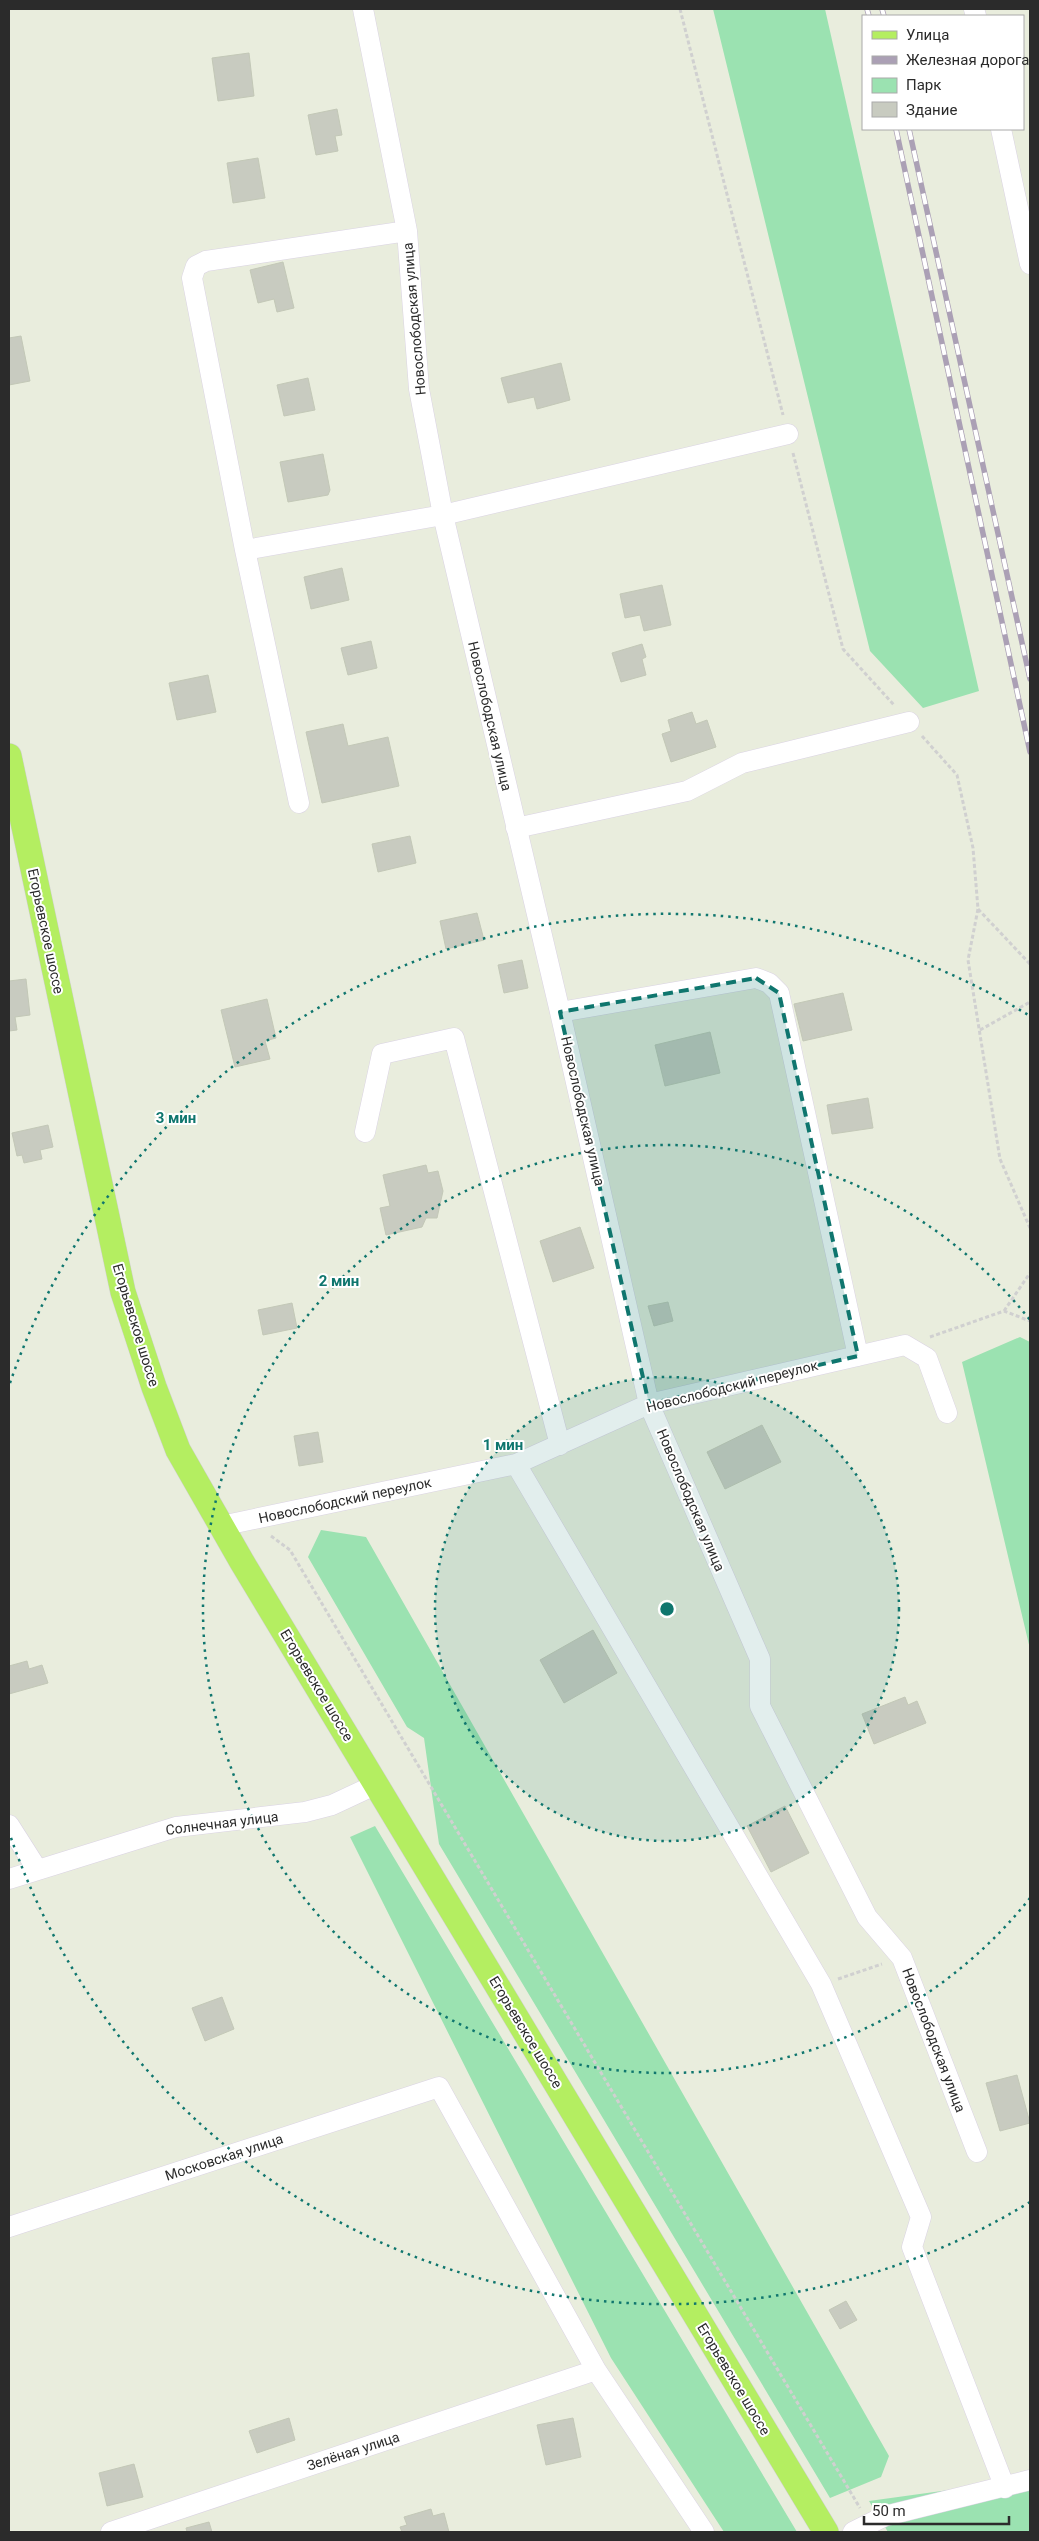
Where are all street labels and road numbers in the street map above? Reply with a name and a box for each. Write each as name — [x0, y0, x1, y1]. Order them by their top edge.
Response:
street label: Новослободская улица — [399, 242, 429, 396]
street label: Новослободская улица — [465, 640, 515, 792]
street label: Егорьевское шоссе — [25, 867, 67, 995]
street label: Новослободская улица — [558, 1035, 608, 1187]
street label: Егорьевское шоссе — [110, 1262, 162, 1388]
street label: Новослободский переулок — [645, 1357, 820, 1415]
street label: Новослободская улица — [654, 1426, 728, 1574]
street label: Новослободский переулок — [257, 1474, 433, 1526]
street label: Егорьевское шоссе — [277, 1626, 357, 1744]
street label: Солнечная улица — [165, 1808, 279, 1838]
street label: Новослободская улица — [899, 1966, 969, 2114]
street label: Егорьевское шоссе — [486, 1973, 566, 2091]
street label: Московская улица — [163, 2130, 285, 2184]
street label: Егорьевское шоссе — [694, 2320, 774, 2438]
street label: Зелёная улица — [305, 2428, 401, 2474]

